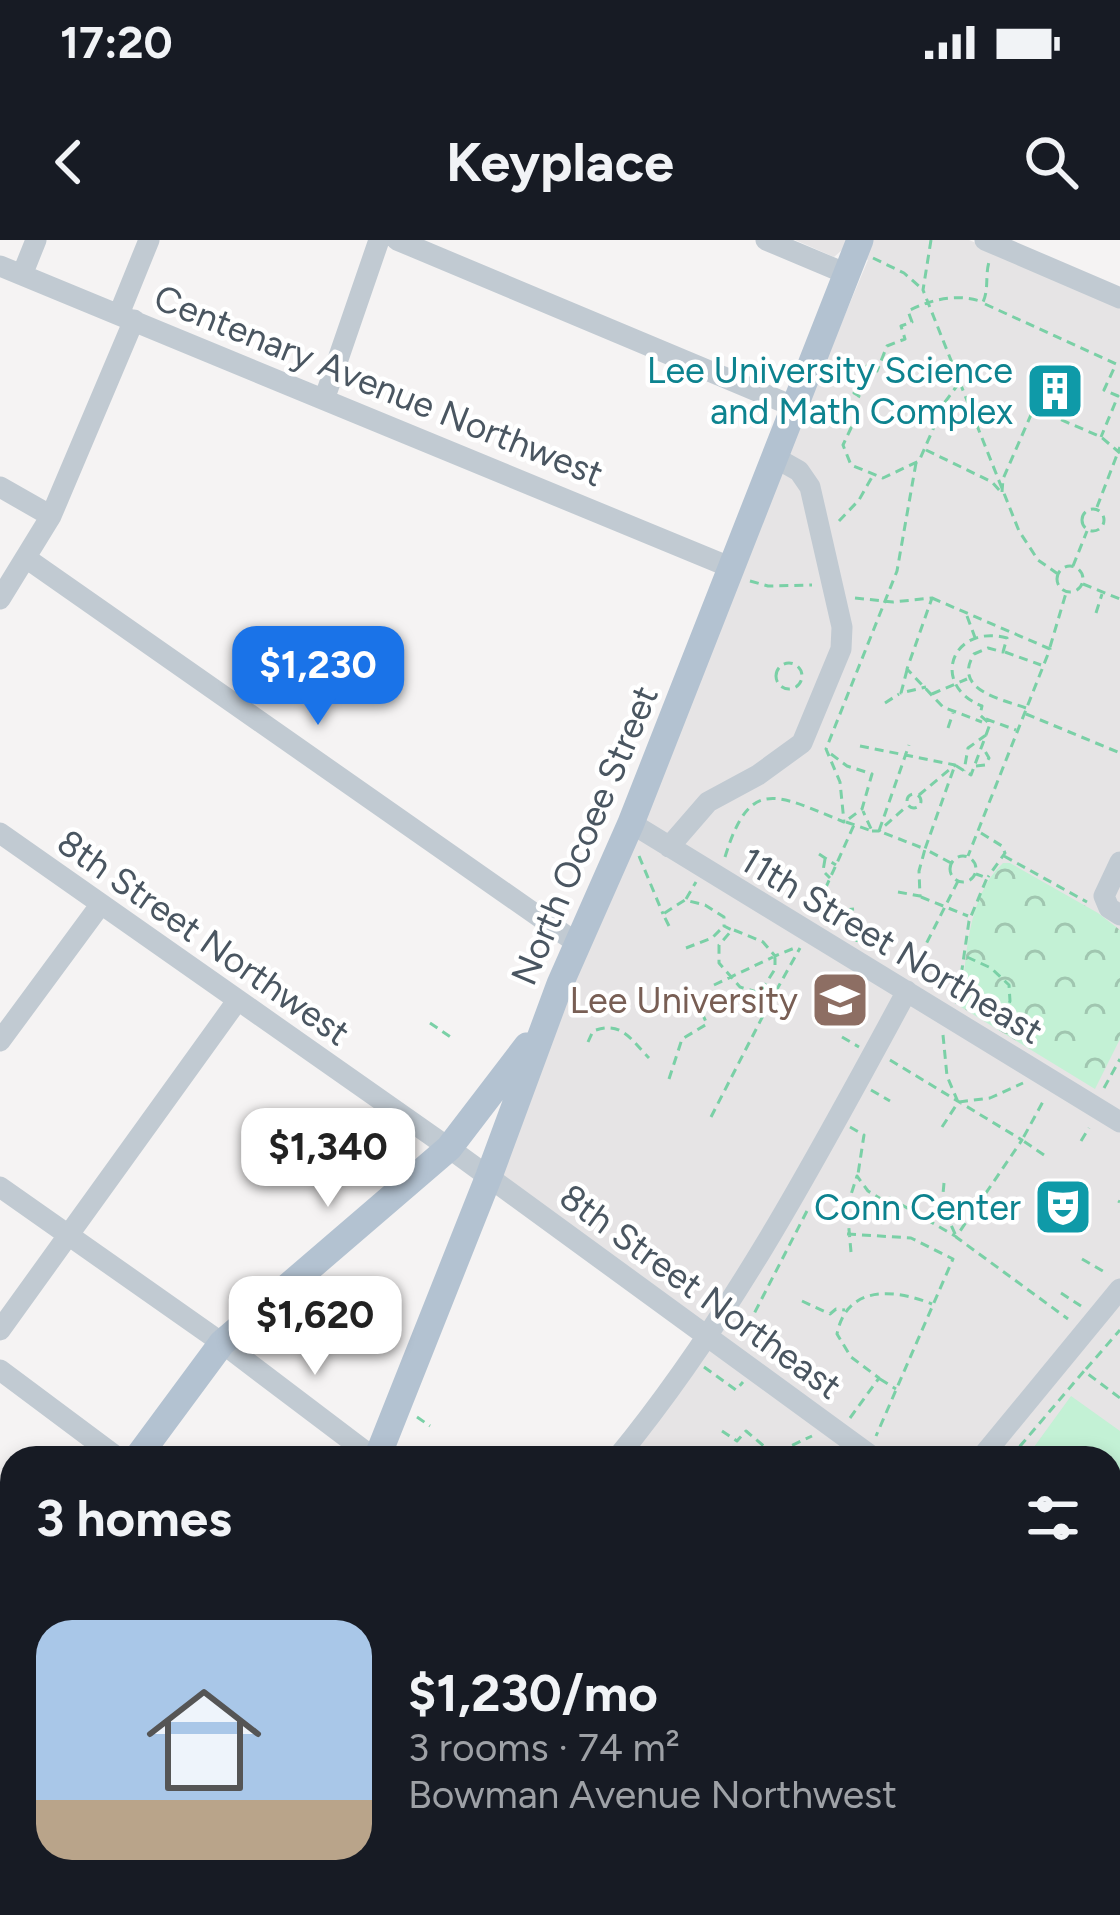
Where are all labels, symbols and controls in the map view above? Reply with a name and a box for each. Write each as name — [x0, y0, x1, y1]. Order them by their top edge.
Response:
text: 17:20 — [60, 15, 173, 69]
icon: back — [36, 129, 102, 195]
icon: search — [1018, 129, 1084, 195]
text: Keyplace — [446, 130, 674, 195]
street label: Centenary Avenue Northwest — [148, 276, 609, 495]
place label: Lee University Science and Math Complex — [647, 349, 1013, 433]
building icon: Lee University Science and Math Complex — [1024, 360, 1086, 422]
pin: $1,230 — [220, 626, 416, 728]
text: $1,230 — [259, 641, 377, 688]
street label: North Ocoee Street — [502, 679, 667, 991]
street label: 8th Street Northwest — [49, 820, 358, 1054]
street label: 11th Street Northeast — [733, 838, 1051, 1053]
school or university icon: Lee University — [809, 969, 871, 1031]
place label: Lee University — [569, 979, 798, 1022]
pin: $1,340 — [230, 1108, 426, 1210]
text: $1,340 — [268, 1123, 388, 1170]
street label: 8th Street Northeast — [552, 1175, 850, 1408]
theatre icon: Conn Center — [1032, 1176, 1094, 1238]
place label: Conn Center — [814, 1186, 1021, 1229]
pin: $1,620 — [217, 1276, 413, 1378]
text: $1,620 — [256, 1291, 374, 1338]
icon: filters — [1020, 1485, 1086, 1551]
text: 3 homes — [36, 1488, 232, 1549]
text: $1,230/mo — [408, 1663, 658, 1724]
icon: home — [132, 1668, 276, 1812]
text: 3 rooms · 74 m² — [408, 1724, 680, 1771]
text: Bowman Avenue Northwest — [408, 1771, 897, 1818]

